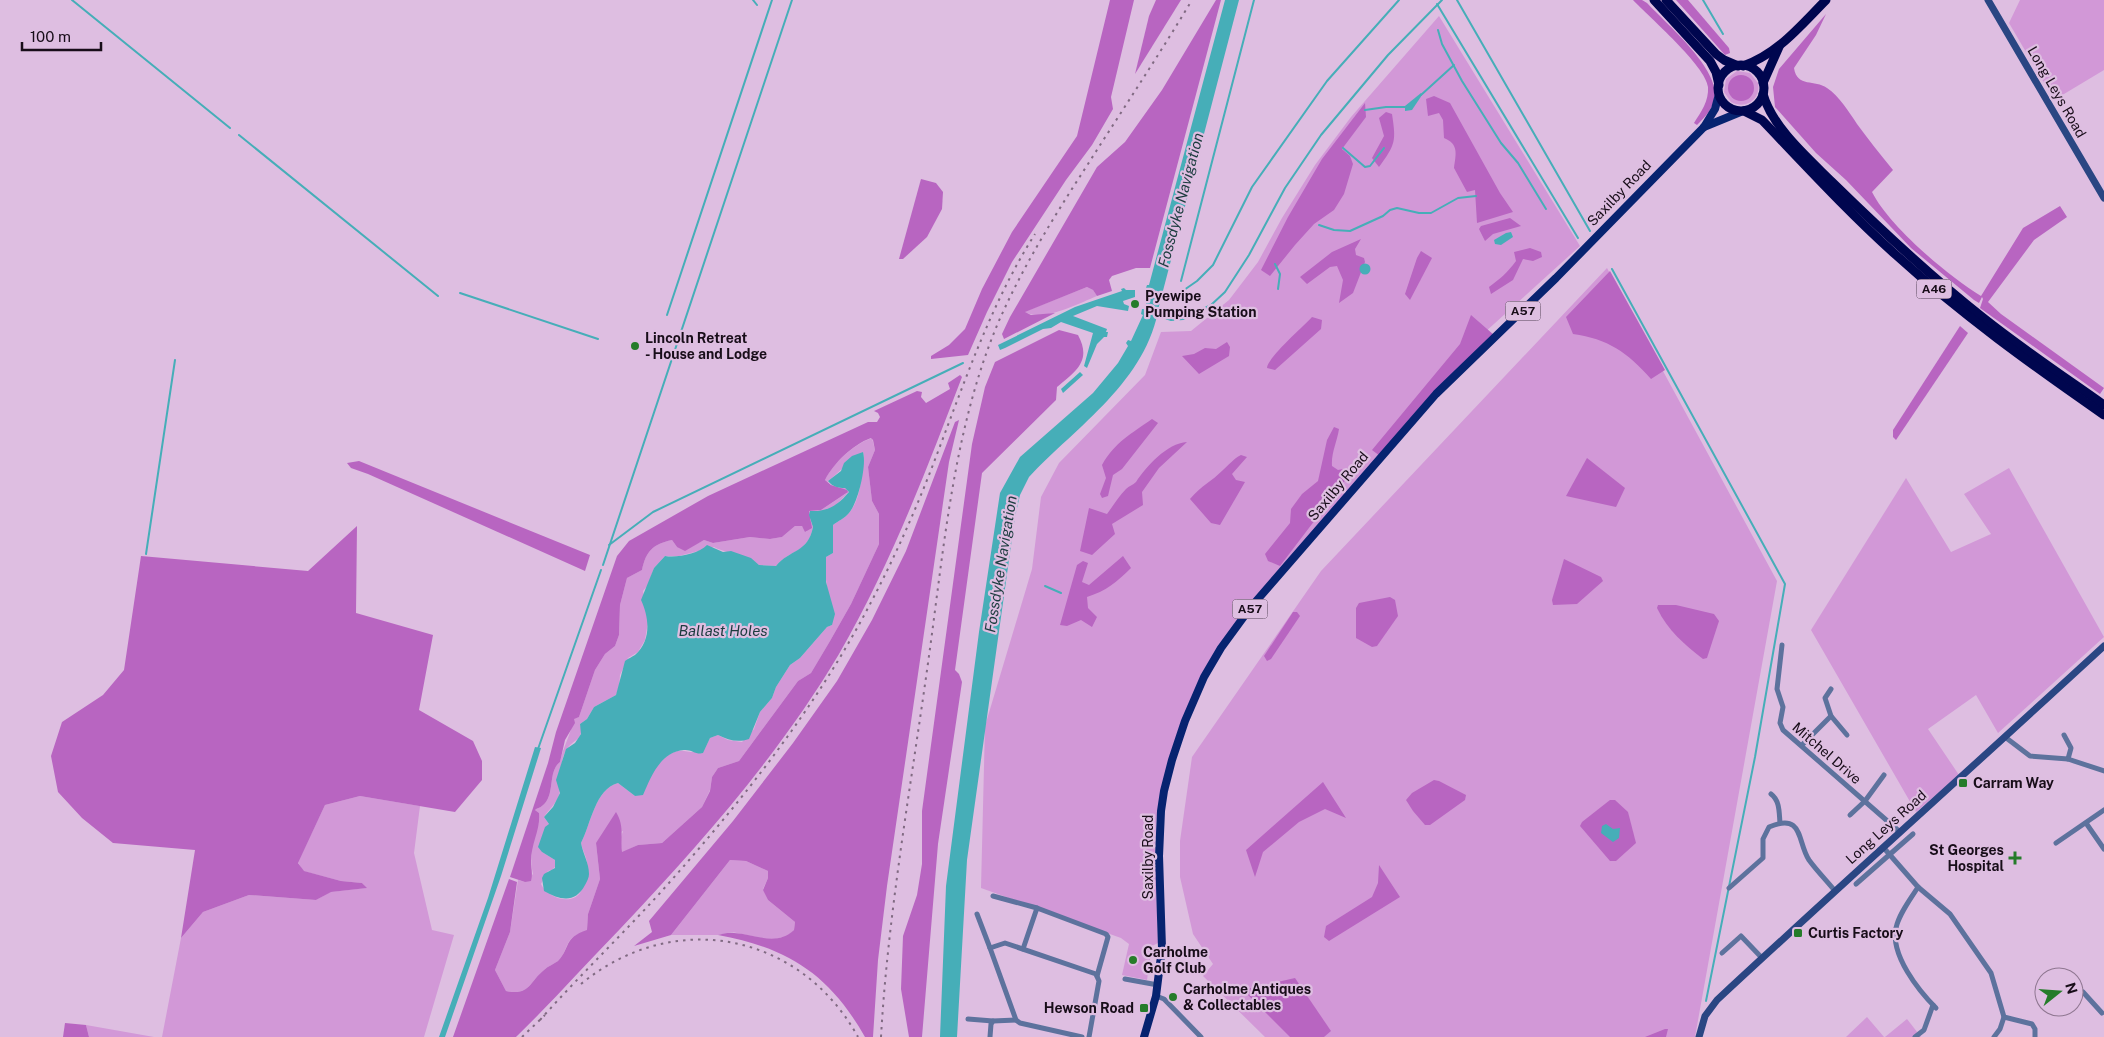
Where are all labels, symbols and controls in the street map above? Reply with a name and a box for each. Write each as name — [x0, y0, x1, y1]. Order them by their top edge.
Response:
scale bar — [22, 20, 101, 52]
text: 100 m — [30, 28, 71, 45]
street label: Long Leys Road — [2024, 44, 2090, 140]
water label: Fossdyke Navigation — [1154, 131, 1207, 269]
street label: Saxilby Road — [1584, 157, 1654, 229]
road number: A46 — [1916, 280, 1952, 298]
place label: Pyewipe Pumping Station — [1145, 288, 1256, 320]
marker: Pyewipe Pumping Station — [1129, 298, 1141, 310]
road number: A57 — [1506, 302, 1540, 321]
place label: Lincoln Retreat - House and Lodge — [645, 330, 767, 362]
marker: Lincoln Retreat - House and Lodge — [629, 340, 641, 352]
street label: Saxilby Road — [1305, 448, 1371, 524]
water label: Fossdyke Navigation — [981, 494, 1020, 634]
road number: A57 — [1232, 600, 1268, 618]
water label: Ballast Holes — [678, 622, 768, 639]
street label: Mitchel Drive — [1789, 719, 1865, 787]
place label: Carram Way — [1973, 775, 2054, 791]
marker: Carram Way — [1957, 777, 1969, 789]
street label: Long Leys Road — [1843, 787, 1929, 867]
street label: Saxilby Road — [1140, 815, 1156, 899]
place label: St Georges Hospital — [1929, 842, 2004, 874]
marker: St Georges Hospital — [2008, 851, 2022, 865]
place label: Curtis Factory — [1808, 925, 1904, 941]
marker: Curtis Factory — [1792, 927, 1804, 939]
place label: Carholme Golf Club — [1143, 944, 1208, 976]
marker: Carholme Golf Club — [1127, 954, 1139, 966]
north arrow — [2034, 967, 2084, 1017]
place label: Carholme Antiques & Collectables — [1183, 981, 1311, 1013]
text: N — [2062, 981, 2081, 996]
marker: Carholme Antiques & Collectables — [1167, 991, 1179, 1003]
place label: Hewson Road — [1044, 1000, 1134, 1016]
marker: Hewson Road — [1138, 1002, 1150, 1014]

